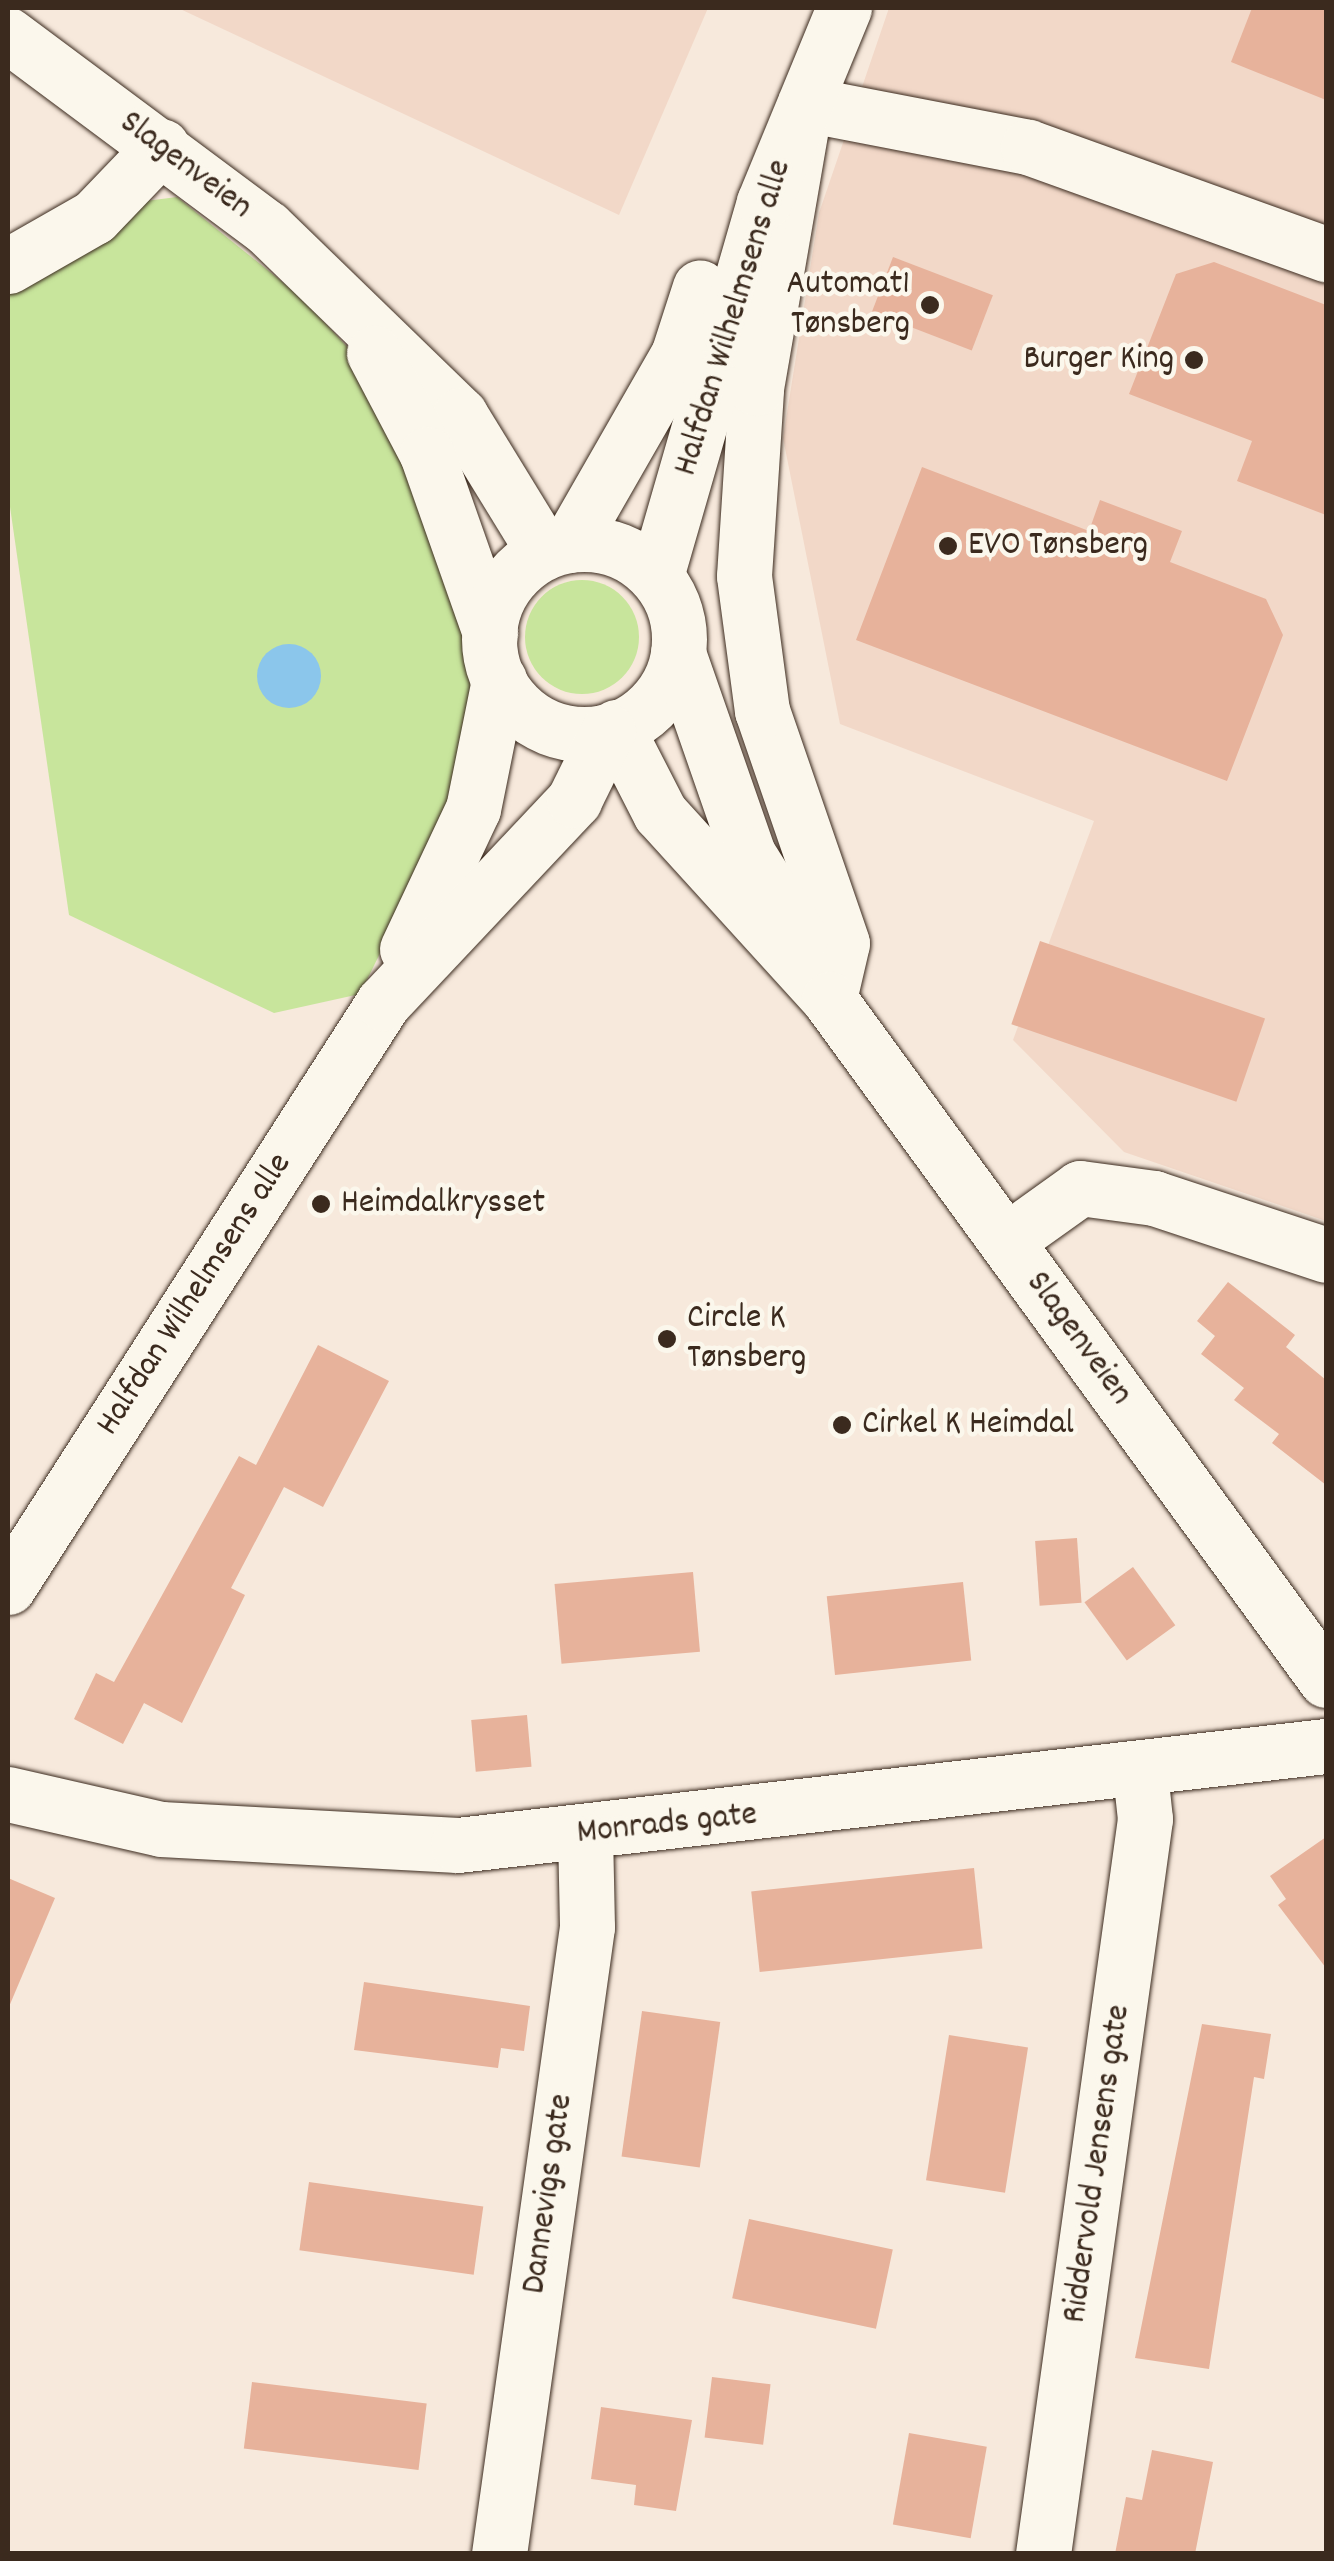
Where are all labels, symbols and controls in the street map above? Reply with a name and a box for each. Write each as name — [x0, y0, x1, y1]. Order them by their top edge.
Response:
street label: Slagenveien — [110, 103, 260, 229]
street label: Halfdan Wilhelmsens alle — [666, 155, 802, 481]
place label: Automat1 Tønsberg — [786, 264, 910, 346]
marker: Automat1 Tønsberg — [919, 294, 941, 316]
place label: Burger King — [1024, 339, 1174, 381]
marker: Burger King — [1183, 349, 1205, 371]
place label: EVO Tønsberg — [968, 525, 1148, 567]
marker: EVO Tønsberg — [937, 535, 959, 557]
street label: Halfdan Wilhelmsens alle — [88, 1146, 302, 1444]
place label: Heimdalkrysset — [341, 1183, 545, 1225]
marker: Heimdalkrysset — [310, 1193, 332, 1215]
street label: Slagenveien — [1015, 1264, 1141, 1414]
place label: Circle K Tønsberg — [687, 1298, 806, 1380]
marker: Circle K Tønsberg — [656, 1328, 678, 1350]
place label: Cirkel K Heimdal — [862, 1404, 1074, 1446]
marker: Cirkel K Heimdal — [831, 1414, 853, 1436]
street label: Monrads gate — [575, 1795, 759, 1855]
street label: Riddervold Jensens gate — [1055, 2002, 1141, 2326]
street label: Dannevigs gate — [514, 2091, 584, 2297]

